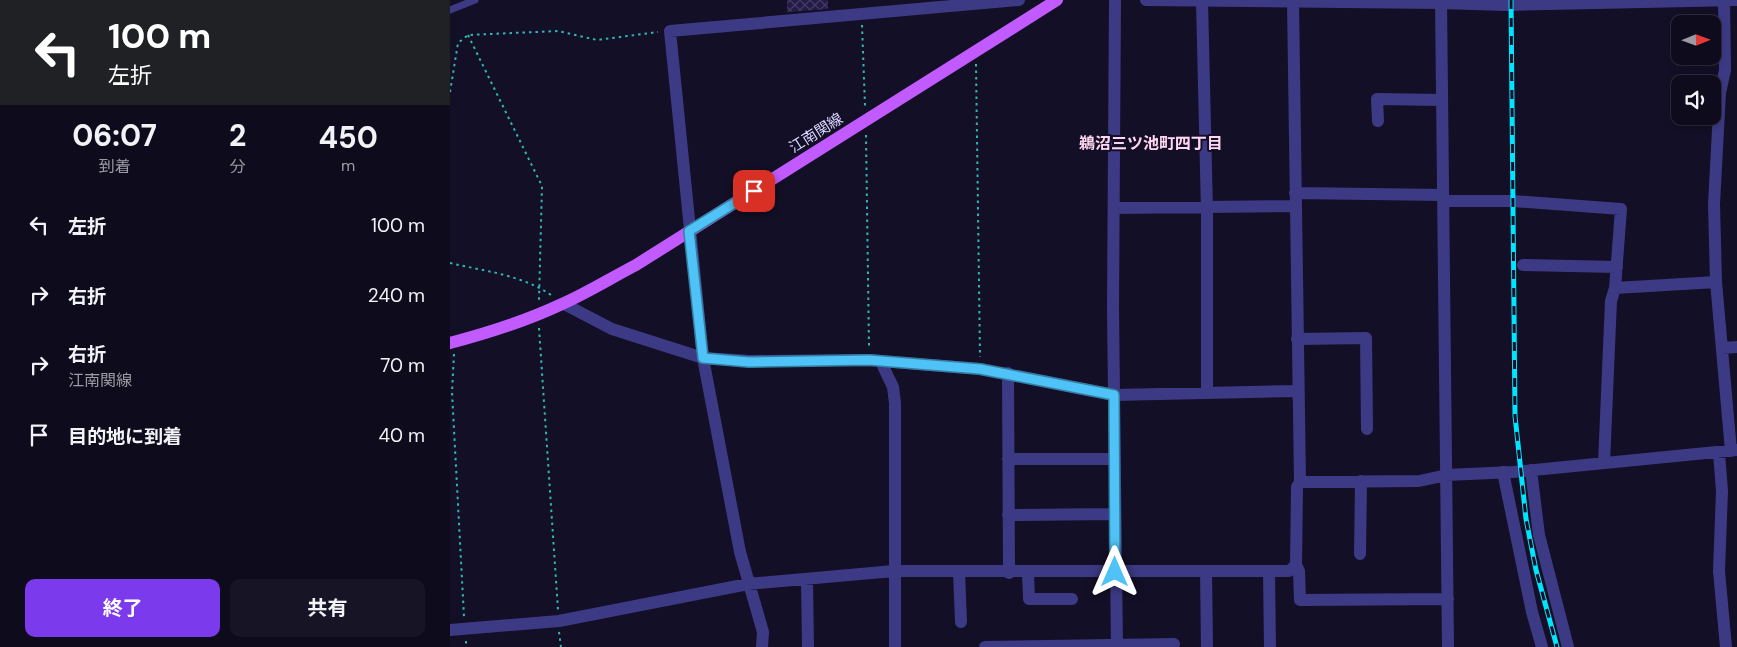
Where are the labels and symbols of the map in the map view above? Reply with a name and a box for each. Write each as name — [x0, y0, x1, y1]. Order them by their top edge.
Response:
north arrow — [1671, 15, 1721, 65]
street label: 江南関線 — [785, 109, 847, 157]
district label: 鵜沼三ツ池町四丁目 — [1079, 133, 1223, 154]
pin — [733, 170, 775, 212]
position arrow — [1088, 545, 1140, 597]

